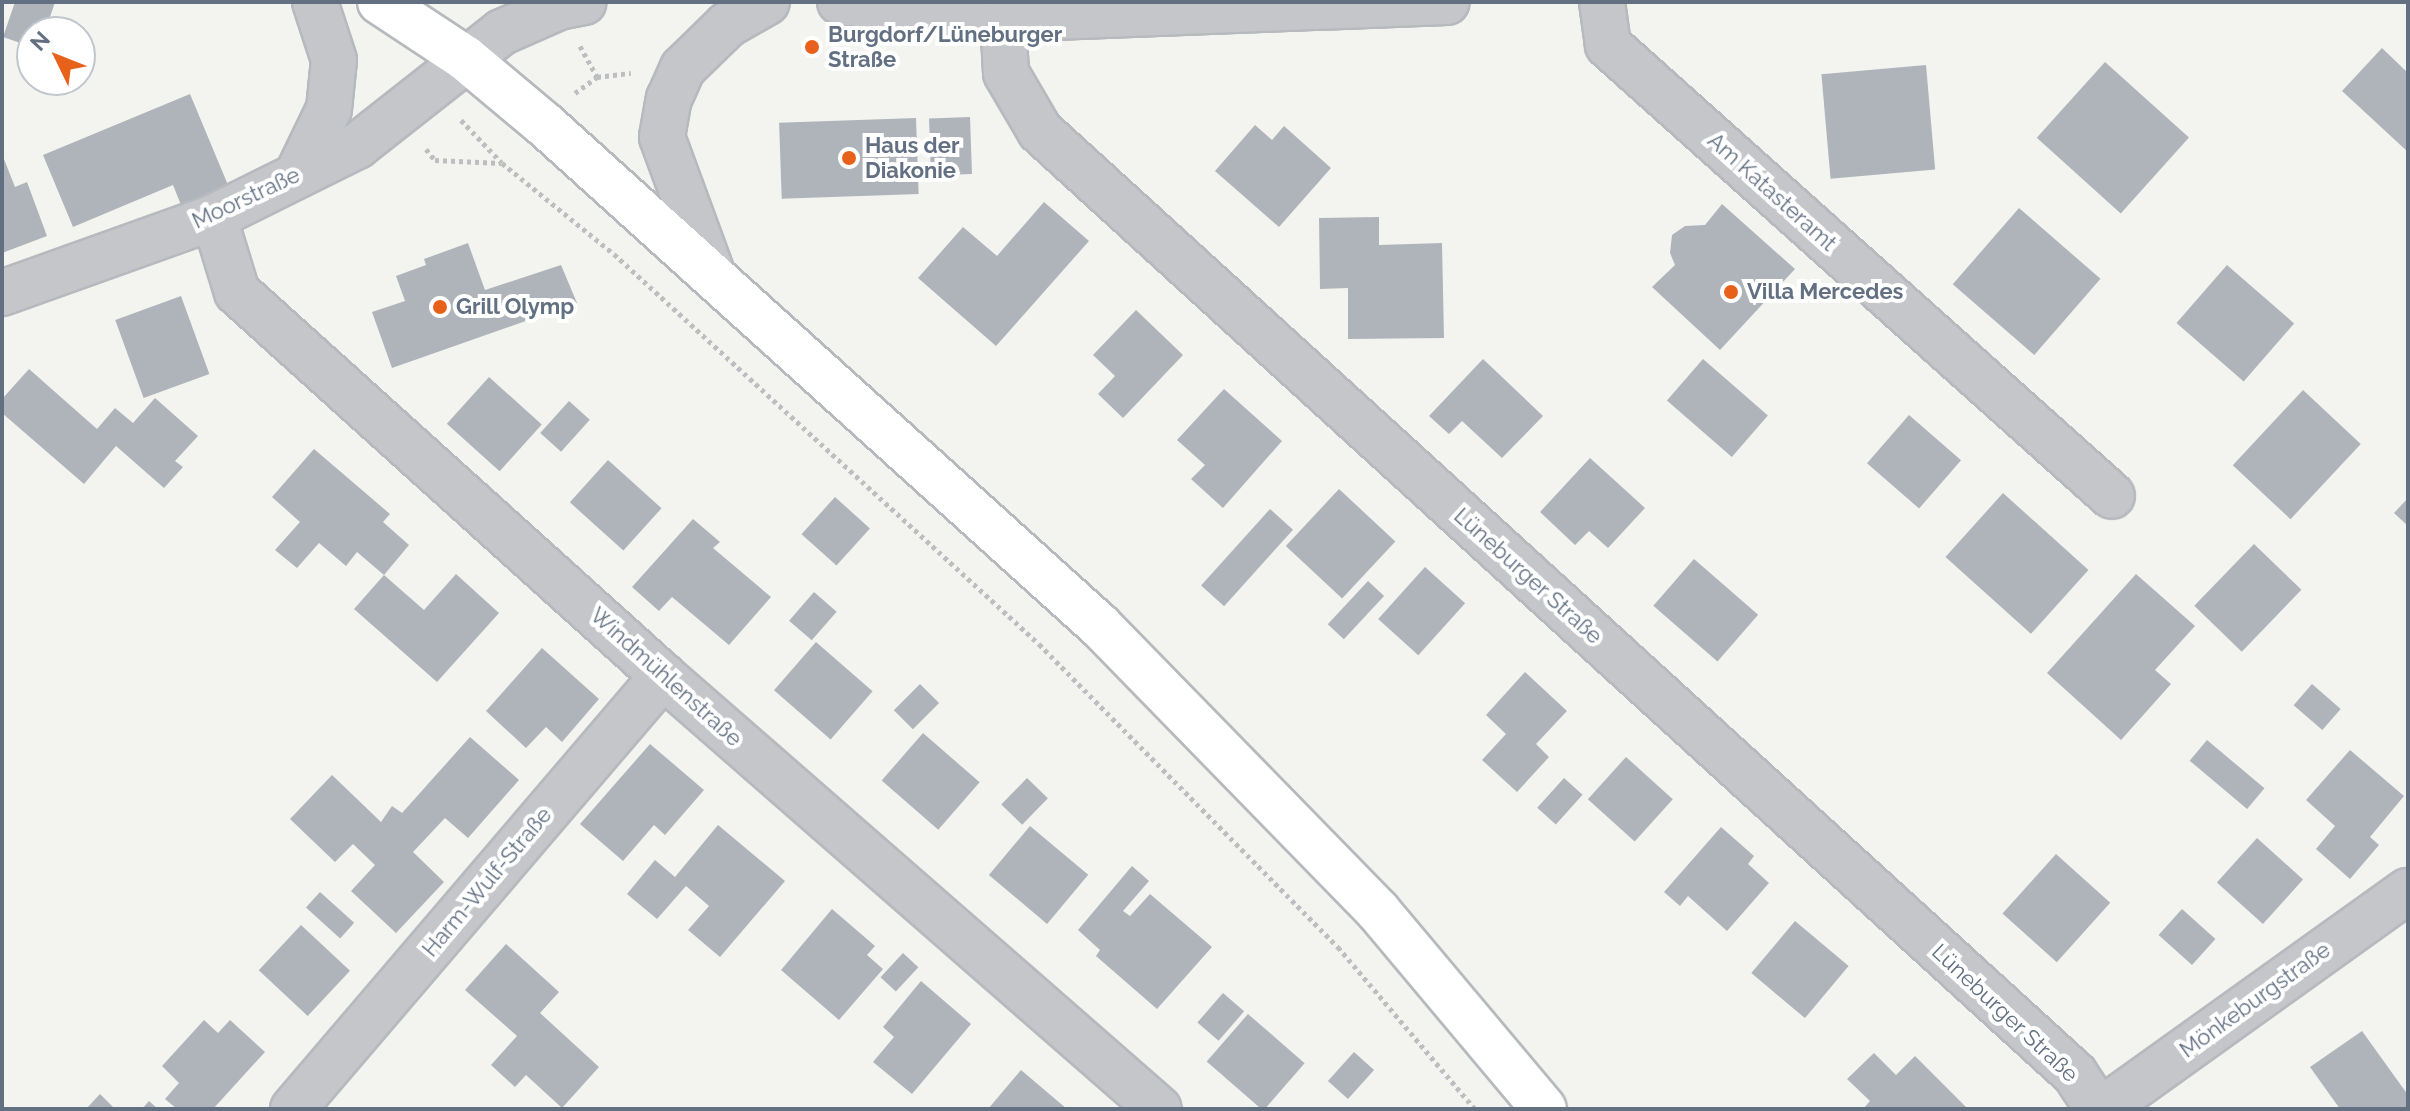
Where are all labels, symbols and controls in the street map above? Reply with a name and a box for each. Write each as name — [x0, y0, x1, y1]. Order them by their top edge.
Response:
north arrow — [16, 16, 96, 96]
place label: Burgdorf/Lüneburger Straße — [828, 21, 1062, 72]
text: N — [25, 26, 55, 56]
marker: Burgdorf/Lüneburger Straße — [803, 38, 821, 56]
street label: Am Katasteramt — [1702, 127, 1842, 257]
place label: Haus der Diakonie — [865, 132, 960, 184]
marker: Haus der Diakonie — [840, 149, 858, 167]
street label: Moorstraße — [188, 162, 304, 234]
place label: Villa Mercedes — [1747, 279, 1903, 305]
marker: Villa Mercedes — [1722, 283, 1740, 301]
place label: Grill Olymp — [456, 294, 575, 320]
marker: Grill Olymp — [431, 298, 449, 316]
street label: Lüneburger Straße — [1448, 502, 1608, 650]
street label: Windmühlenstraße — [585, 602, 747, 752]
street label: Harm-Wulf-Straße — [417, 802, 557, 962]
street label: Mönkeburgstraße — [2175, 937, 2335, 1063]
street label: Lüneburger Straße — [1926, 938, 2084, 1088]

